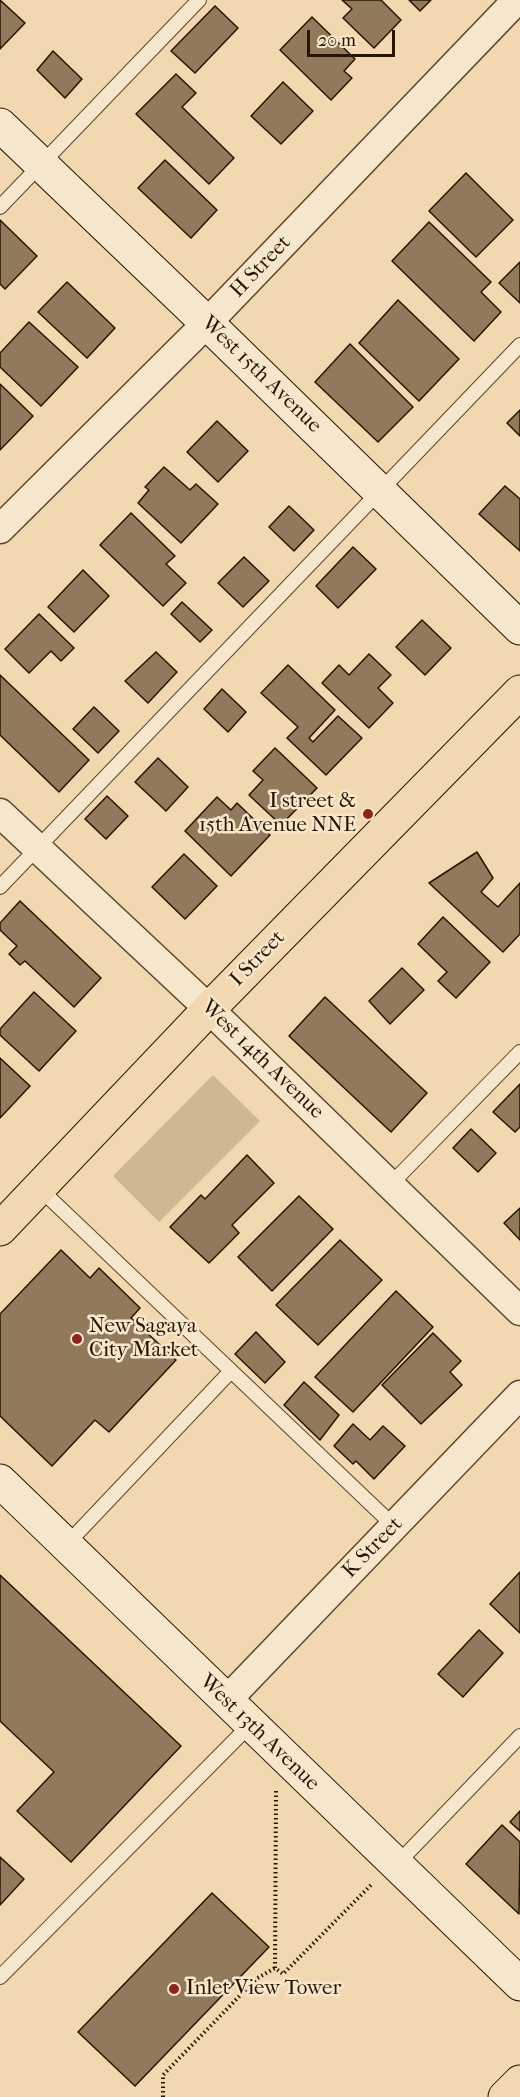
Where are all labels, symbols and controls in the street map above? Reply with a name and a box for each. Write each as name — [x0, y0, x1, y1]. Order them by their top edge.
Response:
scale bar — [310, 18, 398, 56]
text: 20 m — [318, 30, 356, 51]
street label: H Street — [225, 231, 297, 303]
street label: West 15th Avenue — [196, 311, 326, 439]
place label: I street & 15th Avenue NNE — [199, 789, 356, 839]
marker: I street & 15th Avenue NNE — [361, 807, 375, 821]
street label: I Street — [225, 926, 291, 992]
street label: West 14th Avenue — [195, 995, 329, 1125]
place label: New Sagaya City Market — [89, 1314, 198, 1364]
marker: New Sagaya City Market — [70, 1332, 84, 1346]
street label: K Street — [338, 1512, 408, 1584]
street label: West 13th Avenue — [194, 1669, 324, 1797]
place label: Inlet View Tower — [186, 1976, 341, 2002]
marker: Inlet View Tower — [167, 1982, 181, 1996]

